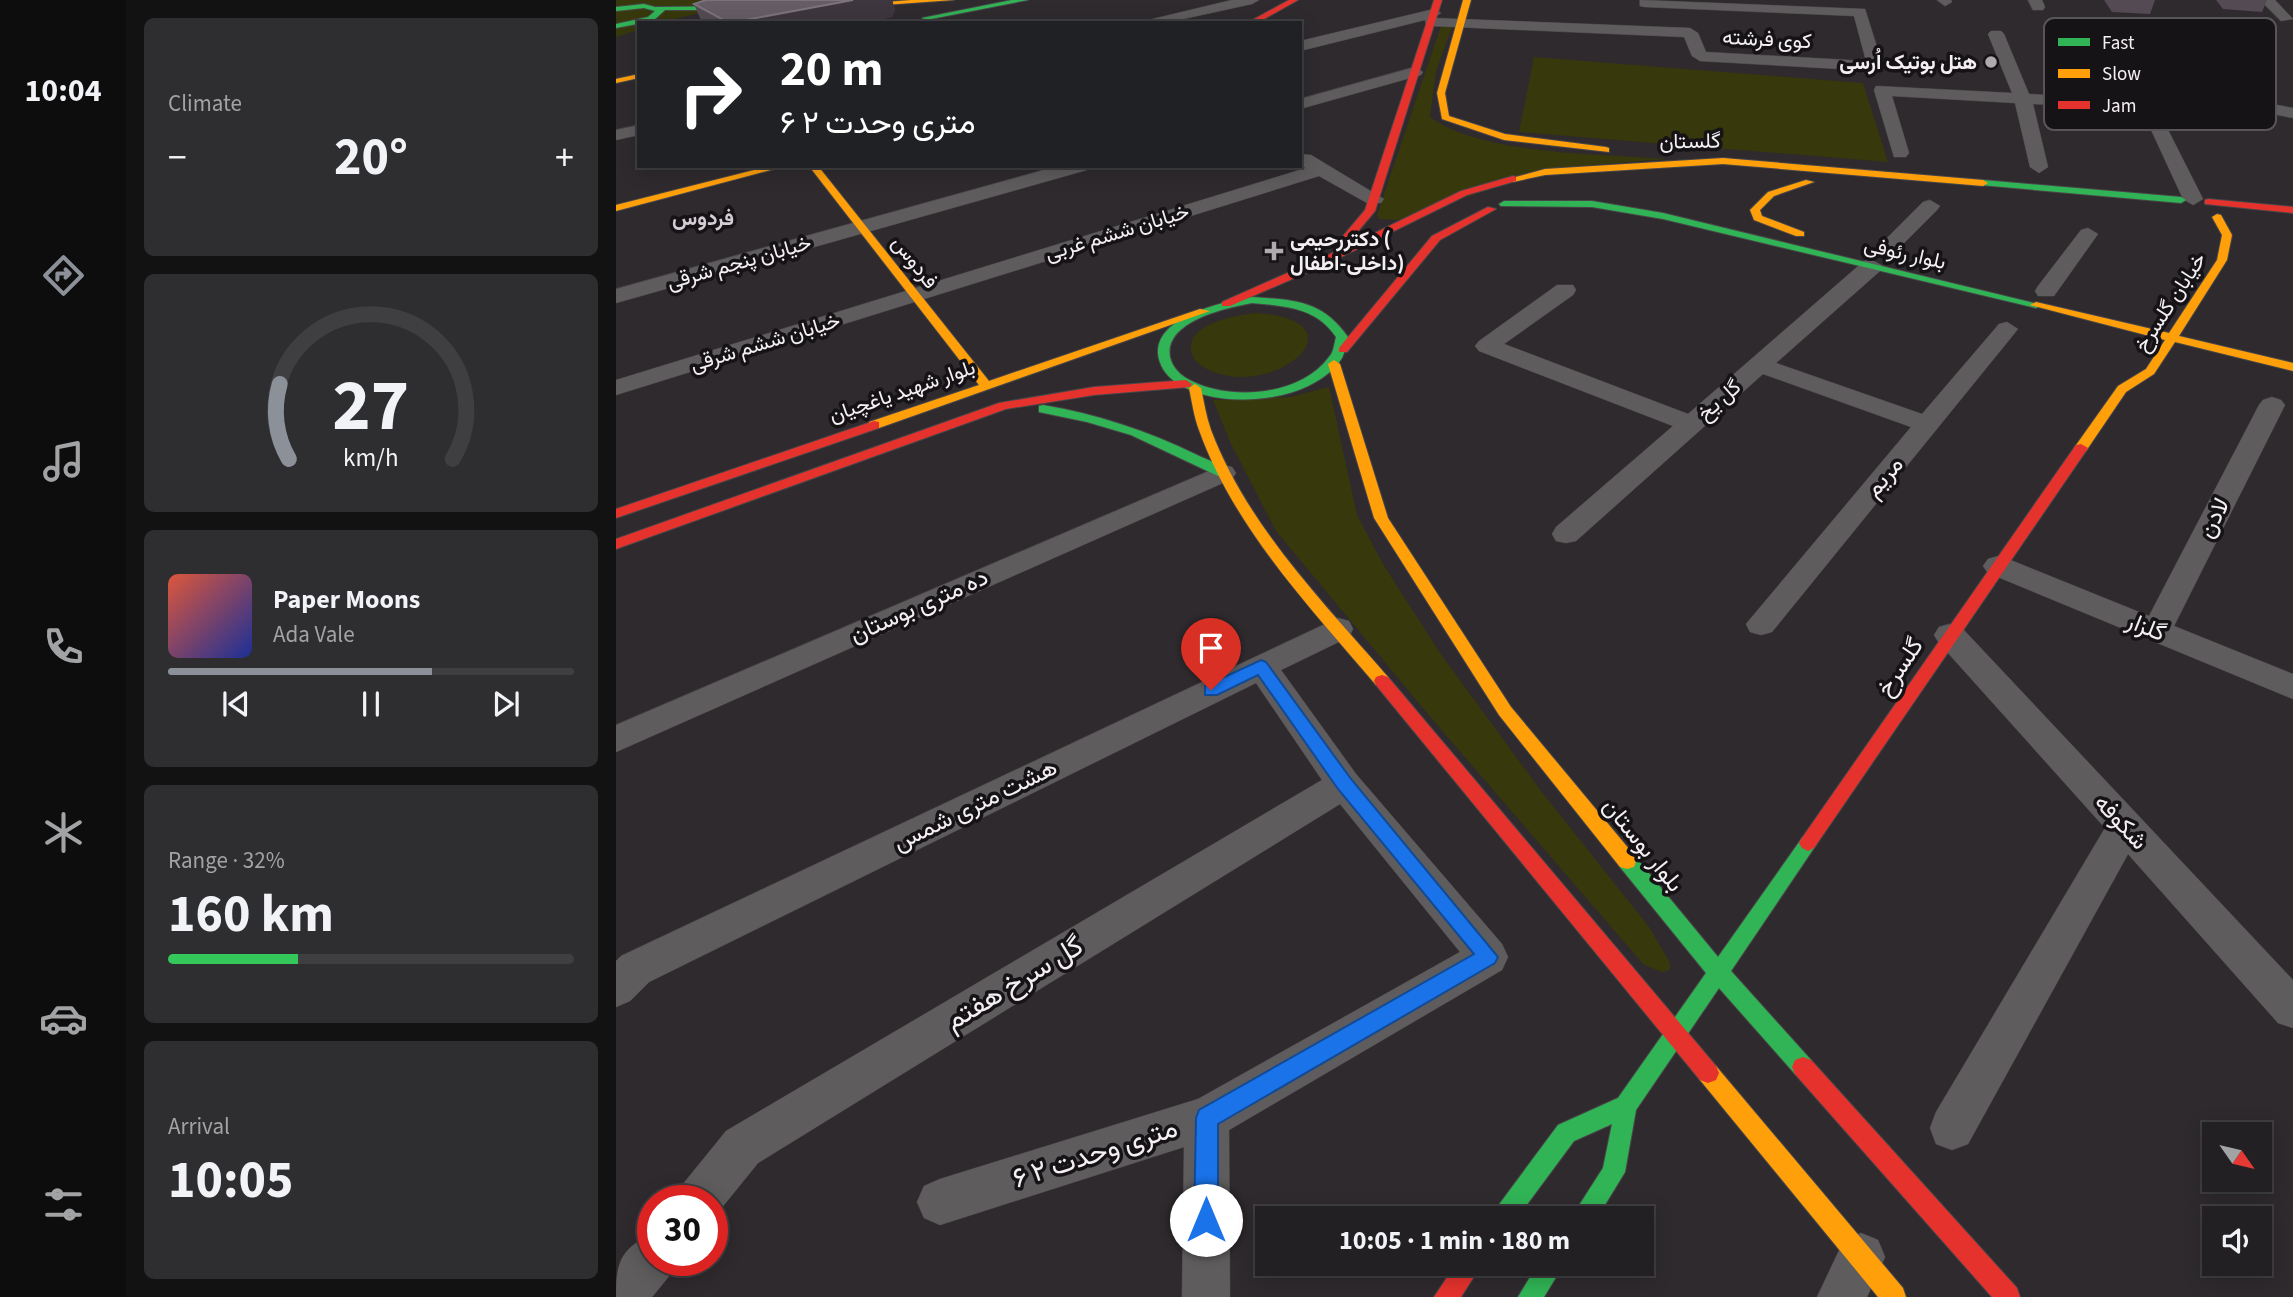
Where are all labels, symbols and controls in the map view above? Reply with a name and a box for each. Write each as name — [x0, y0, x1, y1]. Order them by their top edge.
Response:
legend — [2044, 18, 2276, 130]
street label: کوی فرشته — [1722, 22, 1812, 56]
text: Fast — [2102, 30, 2135, 57]
text: 20 m — [780, 35, 884, 105]
place label: هتل بوتیک اُرسی — [1839, 47, 1977, 77]
icon: right — [665, 49, 756, 140]
marker: هتل بوتیک اُرسی — [1983, 54, 1999, 70]
text: Slow — [2102, 61, 2141, 88]
text: 10:04 — [24, 68, 102, 114]
text: Climate — [168, 87, 242, 120]
text: Jam — [2102, 93, 2136, 120]
text: ۶ متری وحدت ۲ — [780, 100, 976, 146]
text: 20° — [334, 121, 408, 195]
street label: گلستان — [1659, 125, 1721, 157]
text: − — [168, 131, 187, 185]
text: + — [555, 131, 574, 185]
street label: خیابان ششم غربی — [1041, 196, 1193, 268]
district label: فردوس — [672, 203, 734, 233]
place label: دکتررحیمی ( داخلی-اطفال) — [1290, 224, 1404, 278]
street label: خیابان پنجم شرقی — [663, 227, 815, 297]
street label: فردوس — [885, 229, 945, 295]
street label: بلوار رئوفی — [1861, 229, 1949, 277]
marker: دکتررحیمی ( داخلی-اطفال) — [1264, 241, 1284, 261]
street label: خیابان گلسرخ — [2127, 246, 2213, 358]
icon: directions — [39, 251, 88, 300]
street label: خیابان ششم شرقی — [686, 305, 844, 379]
street label: بلوار شهید یاغچیان — [825, 352, 979, 430]
text: 27 — [333, 354, 409, 458]
street label: گل یخ — [1690, 372, 1748, 428]
icon: music — [39, 437, 88, 486]
text: km/h — [343, 439, 399, 475]
street label: مریم — [1856, 449, 1912, 505]
street label: لادن — [2189, 492, 2239, 544]
street label: ده متری بوستان — [844, 560, 994, 652]
text: Paper Moons — [273, 581, 420, 618]
street label: گلزار — [2120, 603, 2171, 651]
text: Ada Vale — [273, 618, 355, 651]
pin — [1181, 618, 1241, 690]
icon: phone — [39, 622, 88, 671]
icon: arrive — [1192, 629, 1230, 667]
street label: گلسرخ — [1868, 631, 1932, 703]
icon: previous — [217, 685, 255, 723]
icon: pause — [352, 685, 390, 723]
icon: next — [487, 685, 525, 723]
street label: هشت متری شمس — [887, 750, 1063, 860]
street label: شکوفه — [2086, 786, 2156, 858]
street label: بلوار بوستان — [1594, 790, 1692, 900]
icon: climate — [39, 808, 88, 857]
text: Range · 32% — [168, 844, 285, 877]
text: 160 km — [168, 878, 334, 952]
street label: گل سرخ هفتم — [937, 926, 1091, 1040]
icon: car — [39, 994, 88, 1043]
street label: ۶ متری وحدت ۲ — [1007, 1108, 1183, 1198]
text: Arrival — [168, 1110, 230, 1143]
north arrow — [2202, 1122, 2272, 1192]
map controls — [2202, 1122, 2272, 1276]
text: 10:05 — [168, 1144, 293, 1218]
icon: filters — [39, 1180, 88, 1229]
position arrow — [1169, 1183, 1243, 1257]
speed limit sign: 30 — [637, 1185, 728, 1276]
button: sound — [2202, 1206, 2272, 1276]
text: 10:05 · 1 min · 180 m — [1339, 1222, 1570, 1259]

